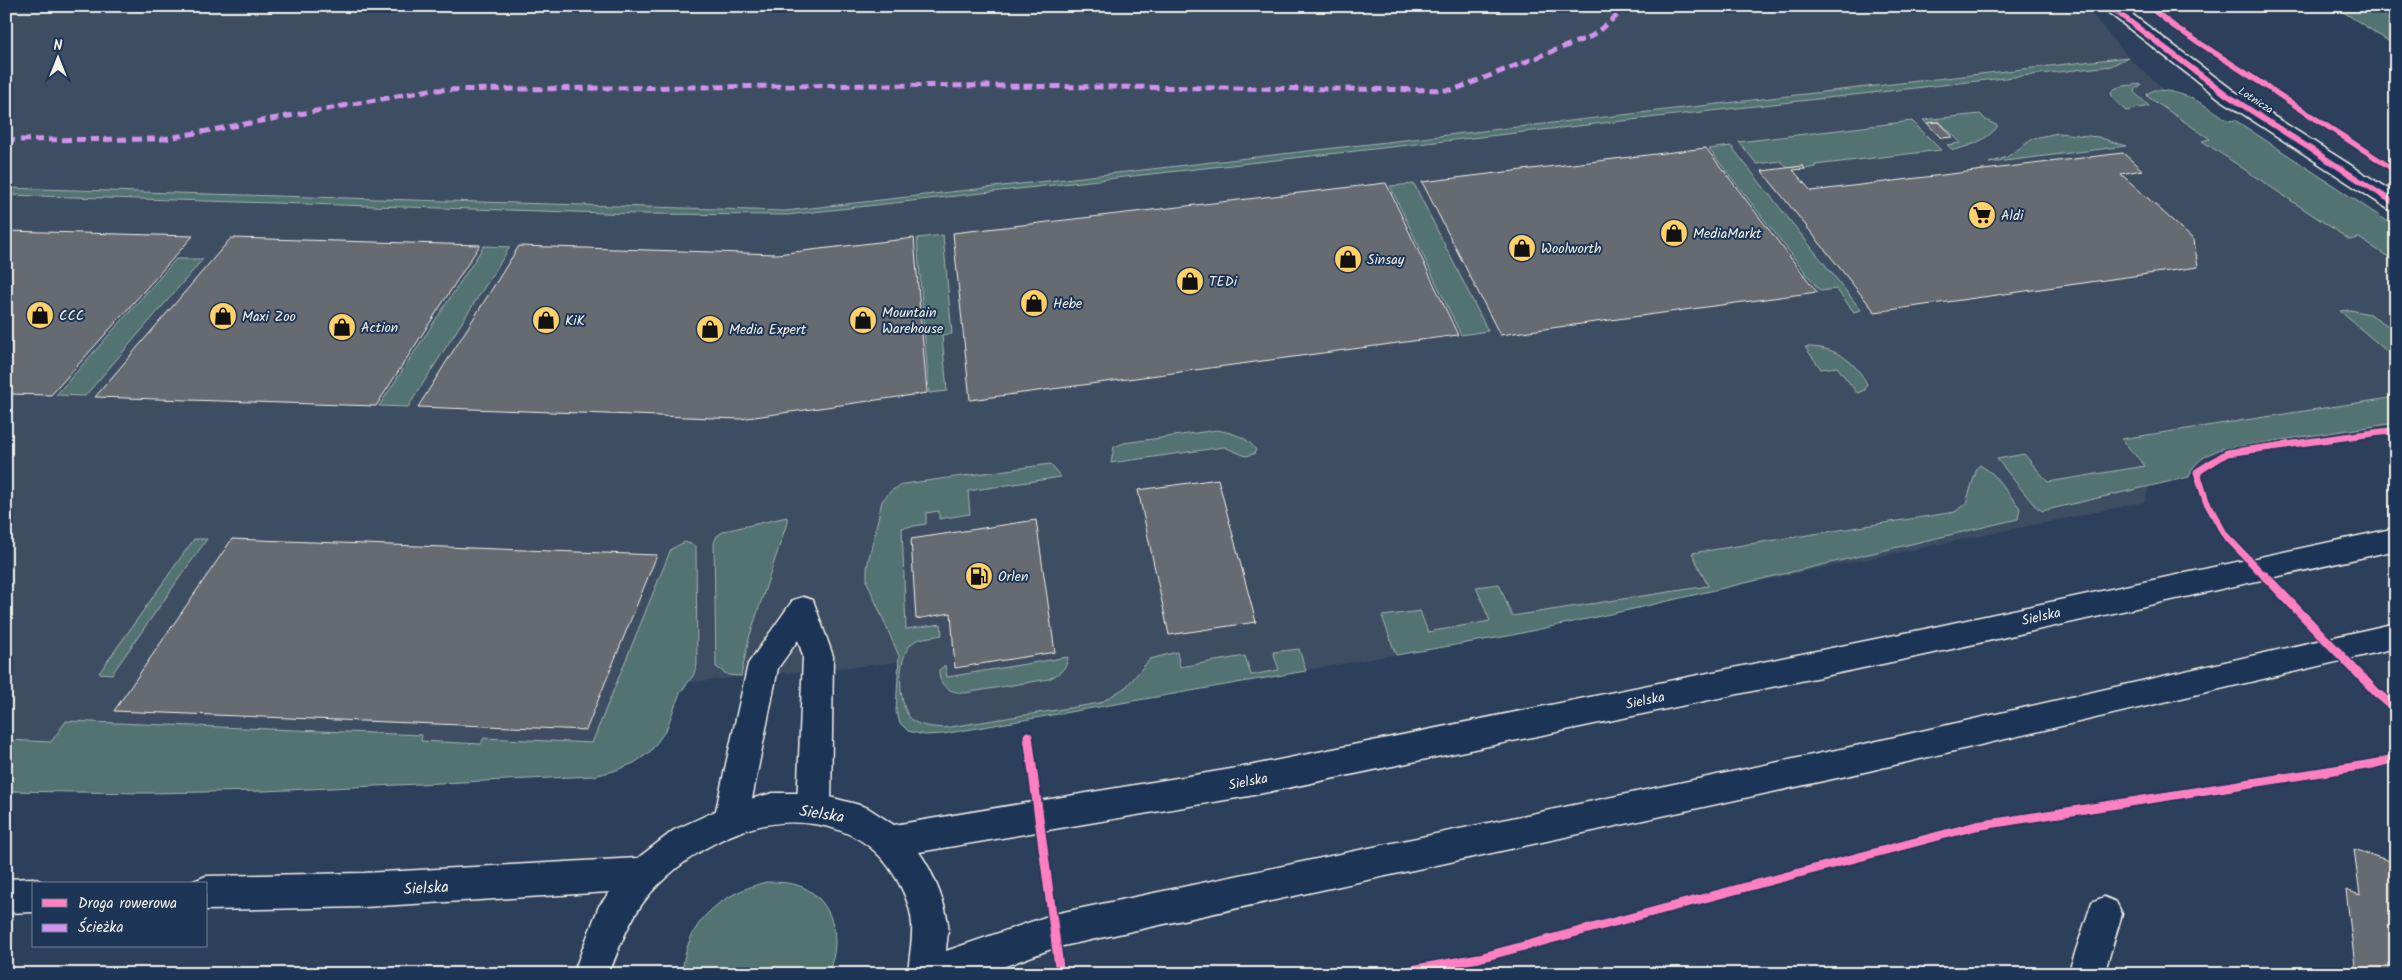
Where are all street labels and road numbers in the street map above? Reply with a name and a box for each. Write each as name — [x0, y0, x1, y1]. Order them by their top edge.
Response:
street label: Lotnicza — [2234, 83, 2277, 119]
street label: Sielska — [2019, 602, 2063, 632]
street label: Sielska — [1624, 686, 1667, 716]
street label: Sielska — [1227, 767, 1270, 797]
street label: Sielska — [797, 799, 846, 830]
street label: Sielska — [403, 875, 449, 902]

